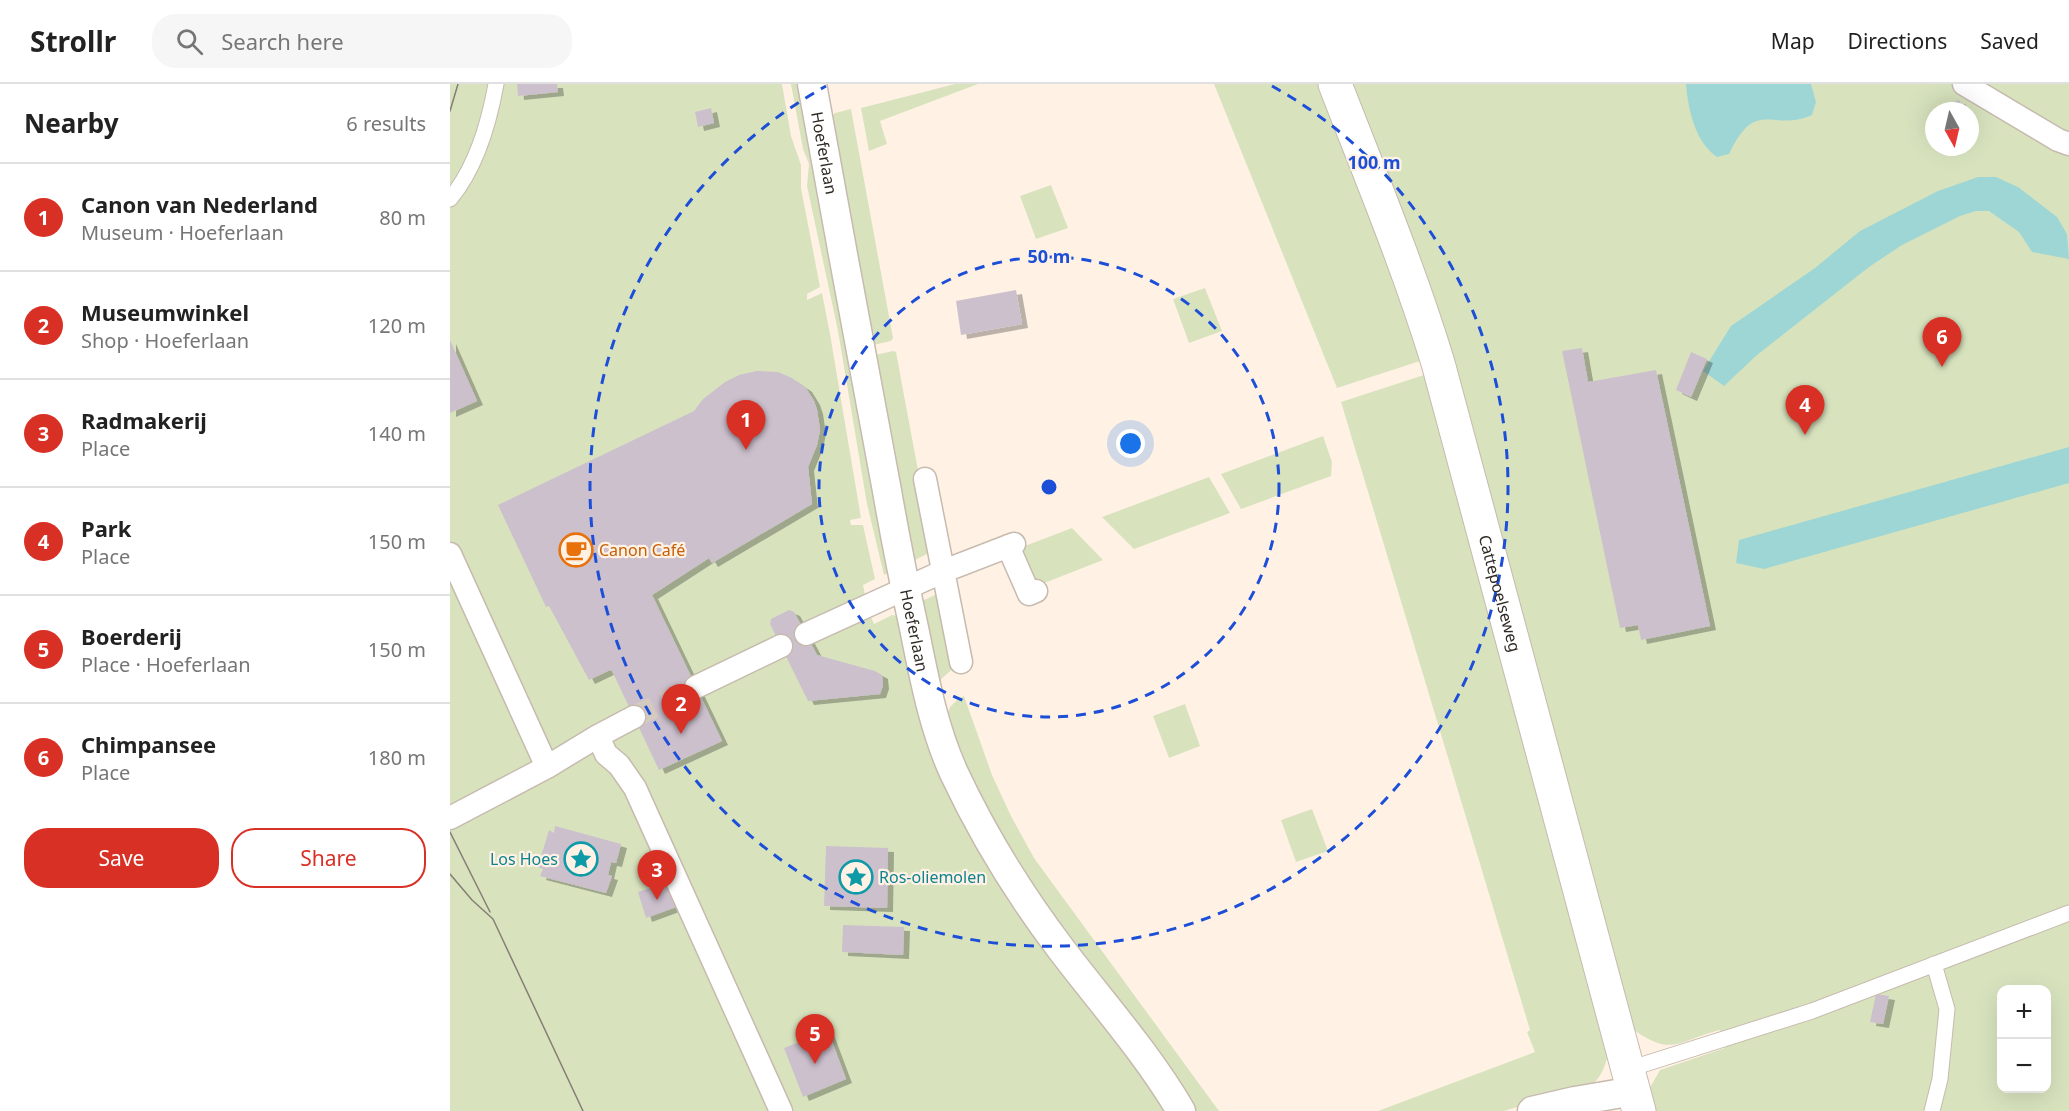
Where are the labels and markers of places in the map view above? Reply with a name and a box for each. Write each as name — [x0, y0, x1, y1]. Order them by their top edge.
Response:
pin: 6 — [1922, 318, 1962, 367]
pin: 4 — [1786, 386, 1824, 435]
pin: 1 — [726, 400, 766, 450]
centre of rings — [1039, 477, 1059, 497]
cafe icon: Canon Café — [558, 532, 594, 568]
place label: Canon Café — [599, 539, 685, 561]
pin: 2 — [662, 684, 700, 734]
place icon: Los Hoes — [563, 841, 599, 877]
place label: Los Hoes — [490, 848, 558, 870]
pin: 3 — [638, 850, 676, 900]
place icon: Ros-oliemolen — [838, 859, 874, 895]
place label: Ros-oliemolen — [879, 866, 986, 888]
pin: 5 — [796, 1014, 835, 1064]

